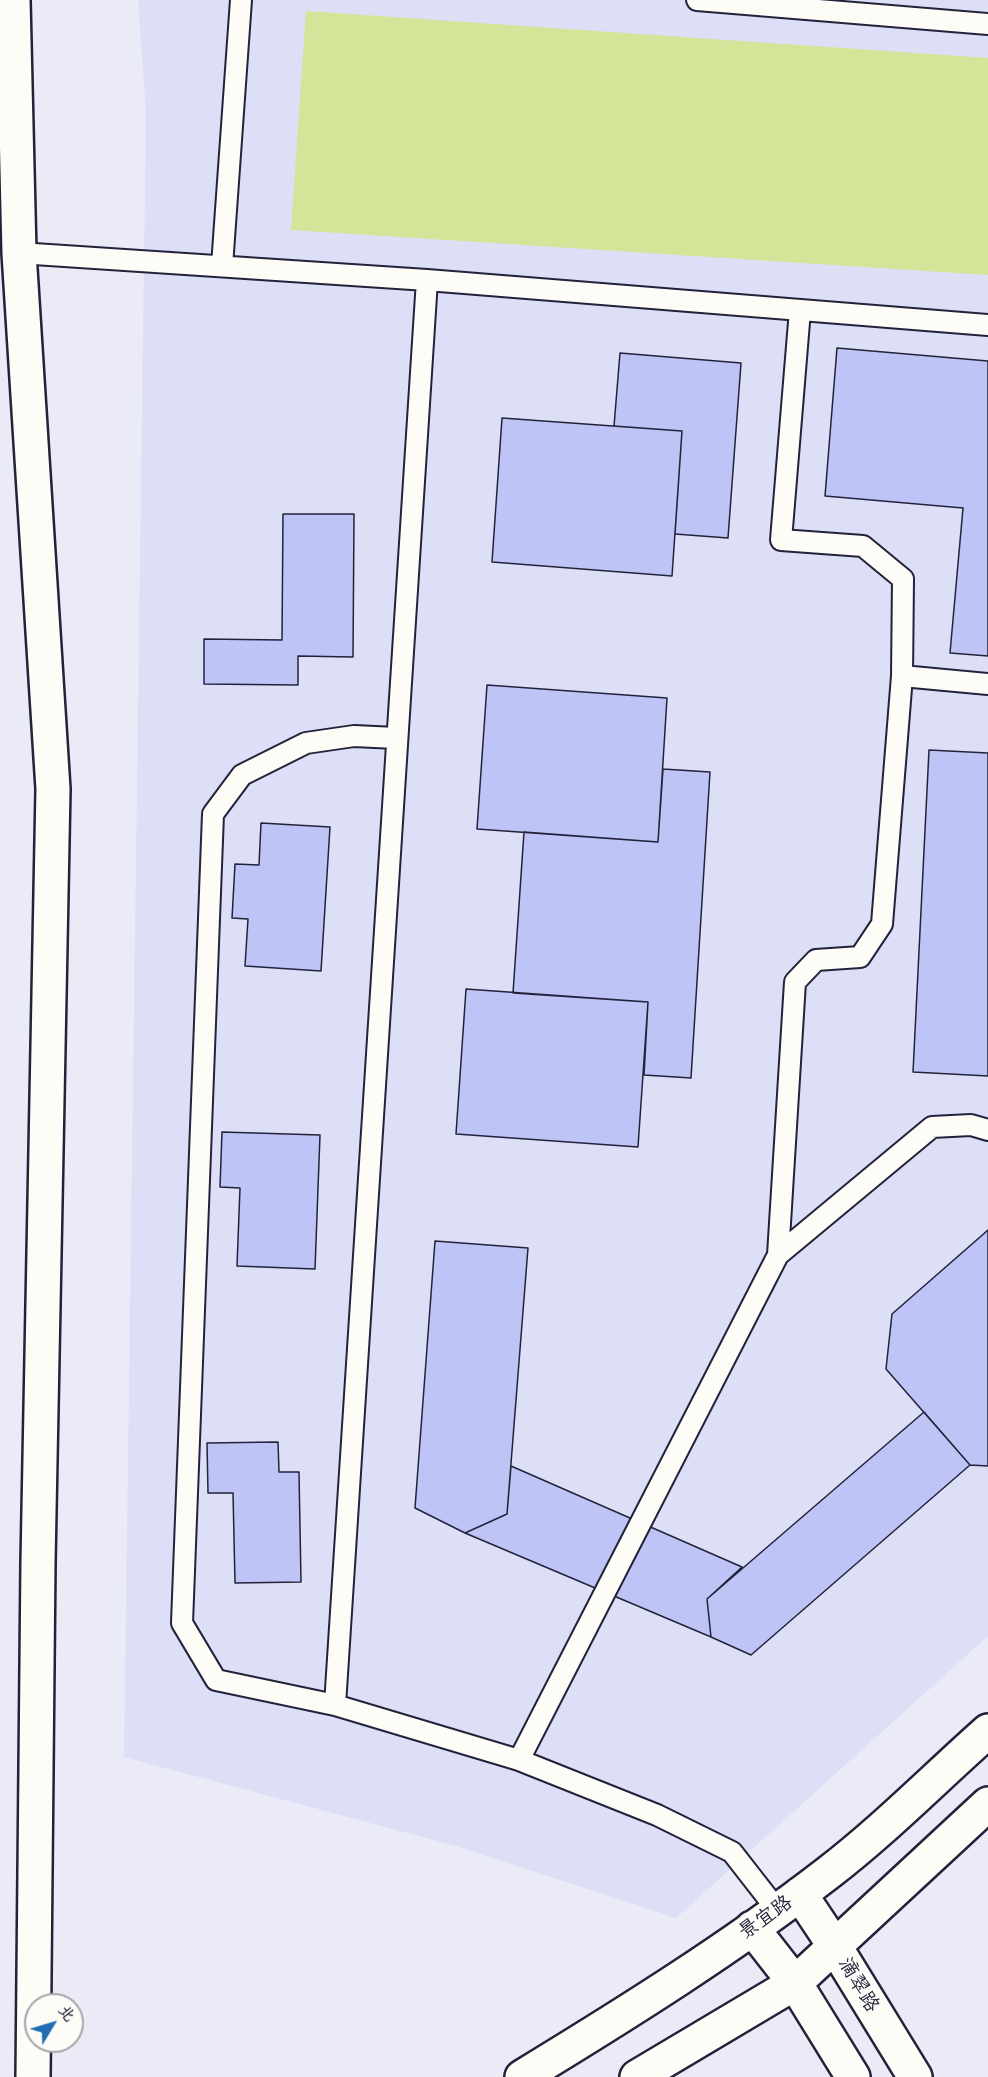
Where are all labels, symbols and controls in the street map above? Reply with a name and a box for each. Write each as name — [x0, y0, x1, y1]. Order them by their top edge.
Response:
street label: 景宜路 — [735, 1891, 797, 1945]
street label: 滴翠路 — [832, 1953, 884, 2017]
north arrow — [24, 1993, 84, 2053]
text: 北 — [55, 2001, 79, 2025]

